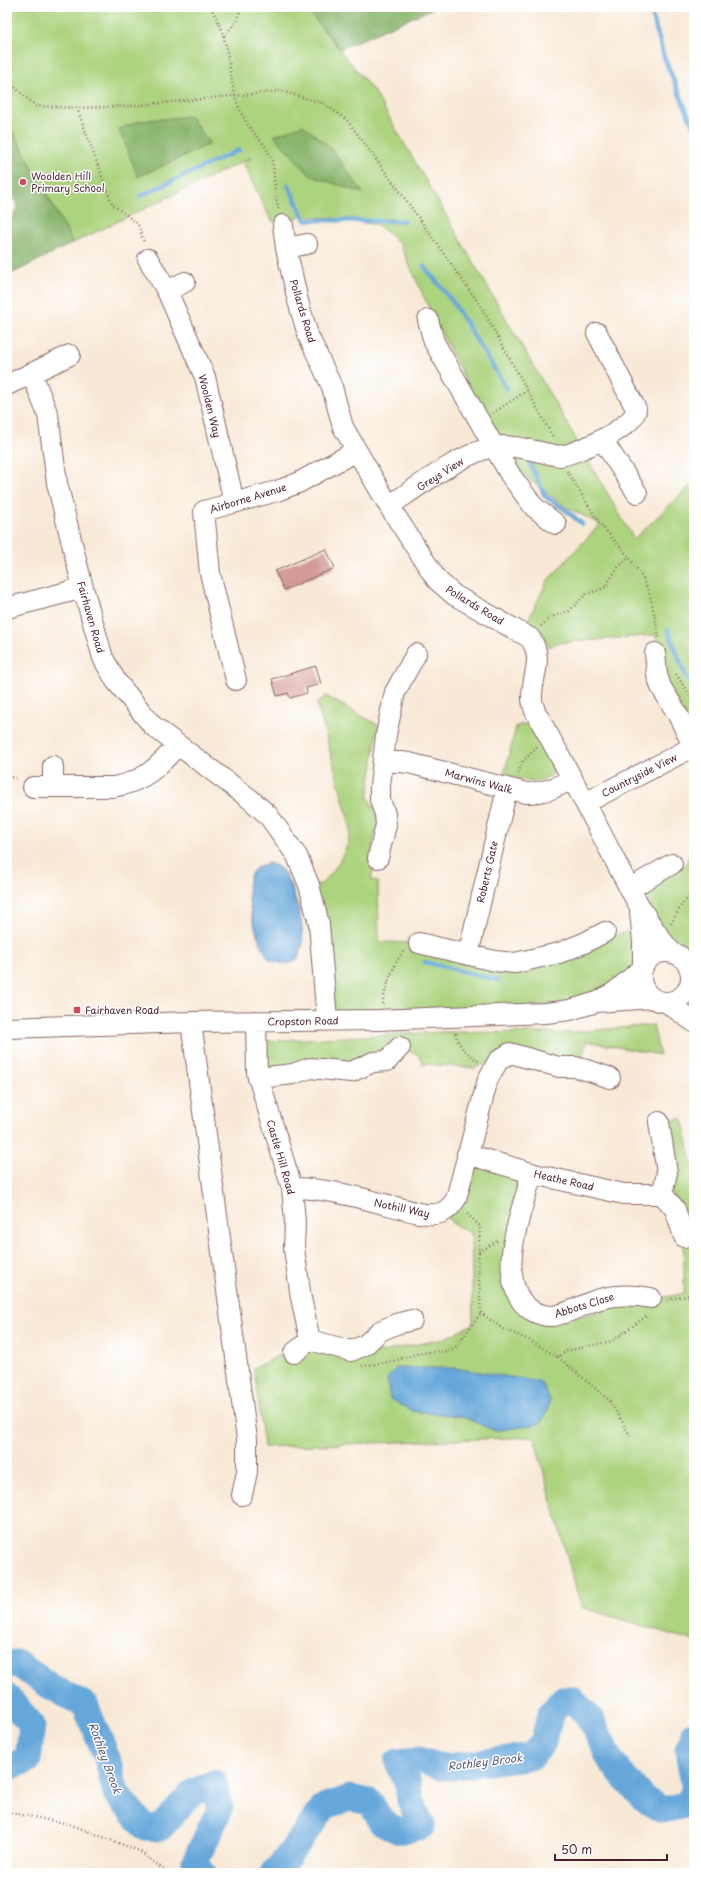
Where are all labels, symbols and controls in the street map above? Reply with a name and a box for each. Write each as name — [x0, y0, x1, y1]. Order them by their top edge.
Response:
place label: Woolden Hill Primary School — [31, 168, 105, 195]
marker: Woolden Hill Primary School — [18, 177, 28, 187]
street label: Pollards Road — [287, 277, 320, 345]
street label: Woolden Way — [195, 373, 226, 439]
street label: Greys View — [413, 453, 467, 495]
street label: Airborne Avenue — [207, 479, 289, 516]
street label: Fairhaven Road — [74, 579, 109, 655]
street label: Pollards Road — [443, 581, 507, 628]
street label: Countryside View — [598, 749, 680, 801]
street label: Marwins Walk — [443, 764, 515, 797]
street label: Roberts Gate — [472, 840, 501, 904]
place label: Fairhaven Road — [85, 1002, 159, 1017]
marker: Fairhaven Road — [72, 1005, 82, 1015]
street label: Cropston Road — [267, 1012, 339, 1029]
street label: Castle Hill Road — [264, 1118, 299, 1196]
street label: Heathe Road — [533, 1165, 596, 1194]
street label: Nothill Way — [373, 1194, 432, 1221]
street label: Abbots Close — [552, 1288, 616, 1321]
water label: Rothley Brook — [85, 1720, 127, 1797]
water label: Rothley Brook — [447, 1748, 524, 1775]
scale bar — [555, 1836, 667, 1862]
text: 50 m — [561, 1840, 592, 1858]

